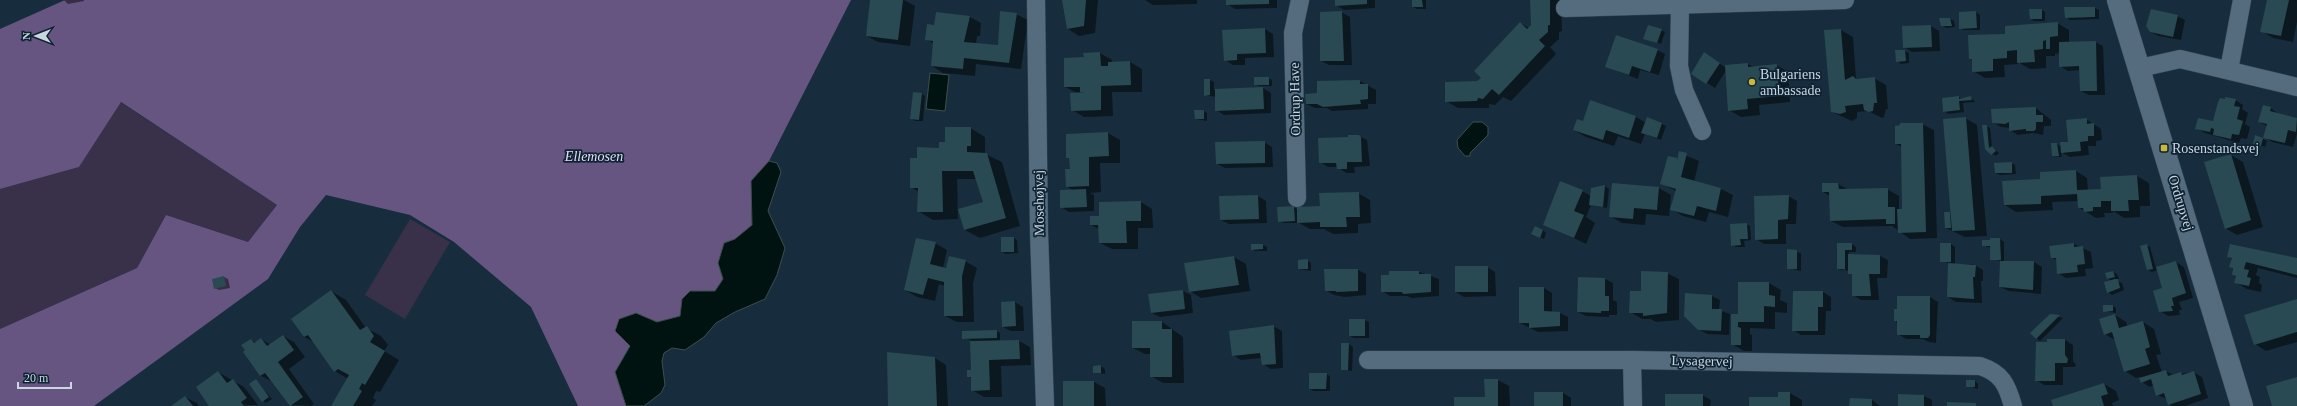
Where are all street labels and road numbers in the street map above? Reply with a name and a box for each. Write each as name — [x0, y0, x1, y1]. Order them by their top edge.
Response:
street label: Ordrup Have — [1287, 62, 1303, 136]
street label: Mosehøjvej — [1031, 170, 1047, 236]
street label: Ordrupvej — [2165, 173, 2197, 233]
street label: Lysagervej — [1671, 353, 1733, 369]

